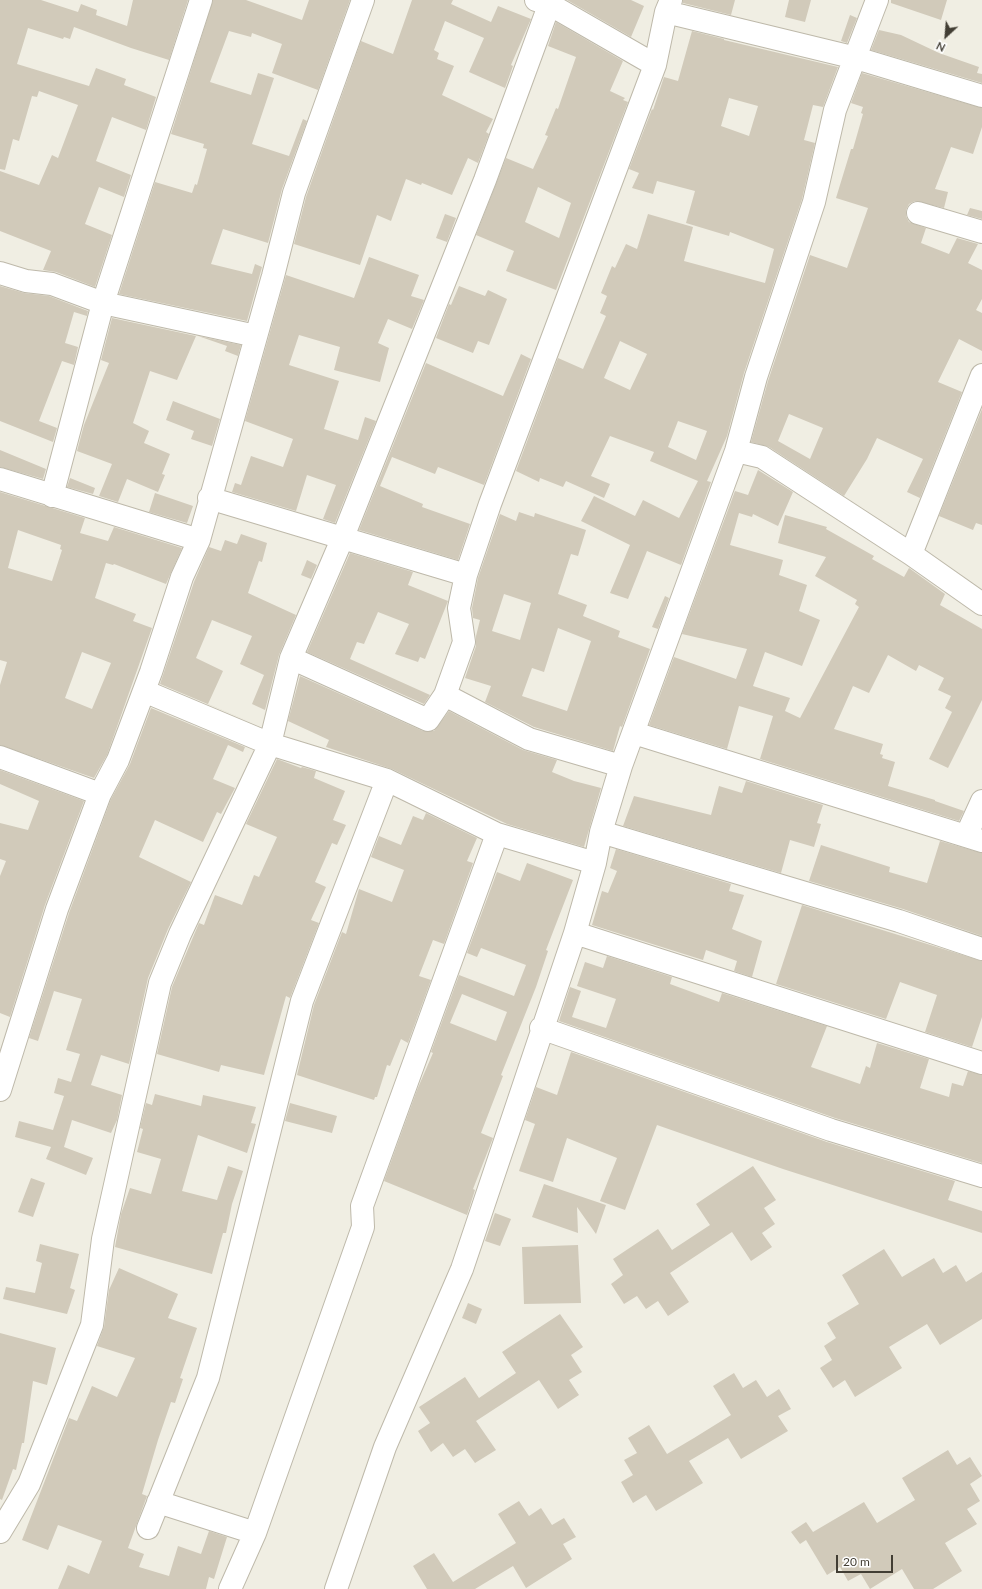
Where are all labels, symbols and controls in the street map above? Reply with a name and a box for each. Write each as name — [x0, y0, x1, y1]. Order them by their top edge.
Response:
north arrow — [926, 16, 966, 56]
text: N — [934, 40, 947, 55]
scale bar — [838, 1547, 895, 1573]
text: 20 m — [843, 1554, 870, 1569]

